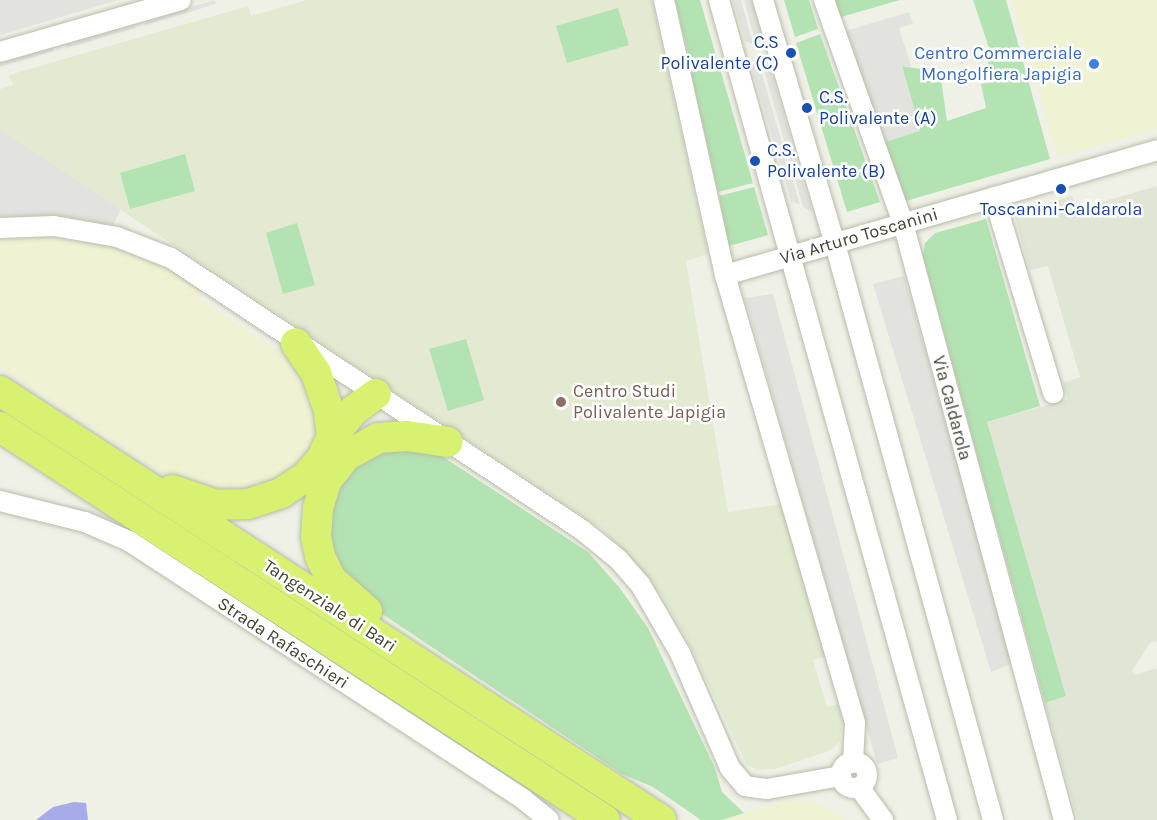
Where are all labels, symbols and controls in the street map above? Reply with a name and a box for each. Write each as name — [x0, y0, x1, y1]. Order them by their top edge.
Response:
place label: C.S Polivalente (C) — [661, 32, 779, 74]
place label: Centro Commerciale Mongolfiera Japigia — [914, 43, 1082, 86]
marker: C.S Polivalente (C) — [784, 46, 798, 60]
marker: Centro Commerciale Mongolfiera Japigia — [1087, 57, 1101, 71]
place label: C.S. Polivalente (A) — [819, 87, 937, 130]
marker: C.S. Polivalente (A) — [800, 101, 814, 115]
place label: C.S. Polivalente (B) — [767, 140, 886, 182]
marker: C.S. Polivalente (B) — [748, 154, 762, 168]
marker: Toscanini-Caldarola — [1054, 182, 1068, 196]
place label: Toscanini-Caldarola — [980, 198, 1142, 220]
street label: Via Arturo Toscanini — [778, 203, 940, 269]
street label: Via Caldarola — [928, 353, 976, 463]
place label: Centro Studi Polivalente Japigia — [573, 381, 726, 424]
marker: Centro Studi Polivalente Japigia — [554, 395, 568, 409]
street label: Tangenziale di Bari — [259, 555, 401, 657]
street label: Strada Rafaschieri — [213, 593, 353, 693]

